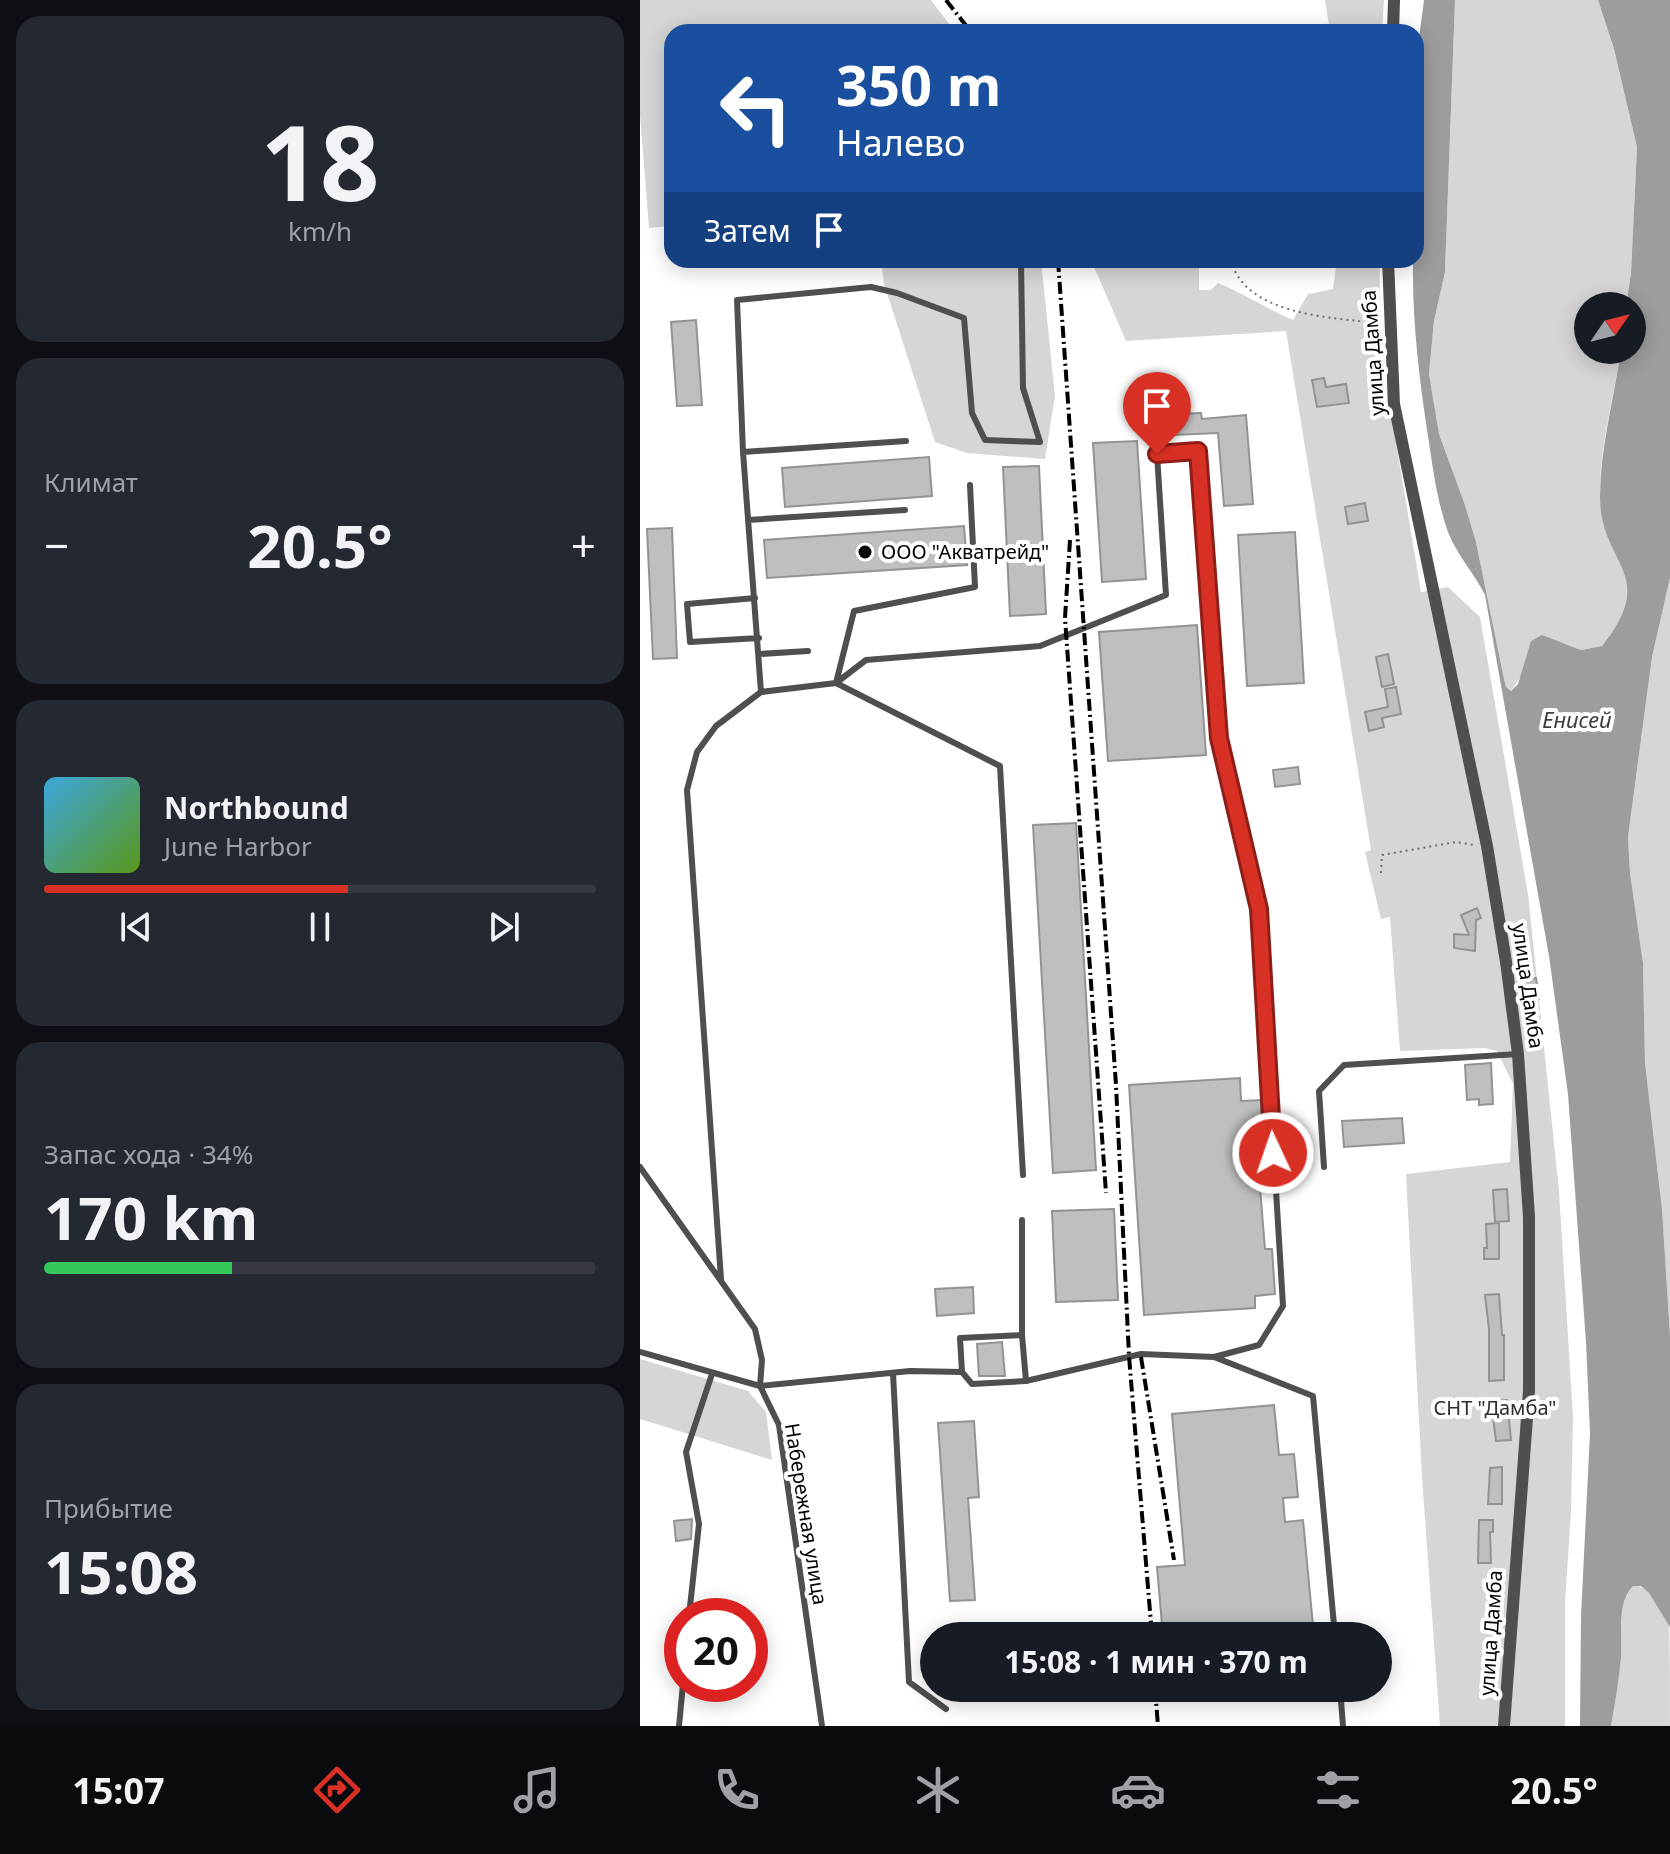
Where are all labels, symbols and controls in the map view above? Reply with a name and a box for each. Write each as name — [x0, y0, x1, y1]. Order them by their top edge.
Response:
text: 350 m — [836, 46, 1001, 122]
icon: left — [704, 56, 808, 160]
text: 18 — [261, 90, 379, 231]
text: Налево — [836, 118, 965, 167]
icon: arrive — [807, 208, 851, 252]
text: Затем — [704, 210, 791, 251]
text: km/h — [288, 213, 352, 249]
street label: улица Дамба — [1355, 289, 1390, 417]
north arrow — [1574, 292, 1646, 364]
map controls — [1574, 292, 1646, 364]
pin — [1123, 372, 1191, 454]
icon: arrive — [1135, 384, 1179, 428]
text: Климат — [44, 464, 138, 500]
text: 20.5° — [247, 504, 393, 586]
text: − — [44, 515, 69, 575]
text: + — [571, 515, 596, 575]
place label: ООО "Акватрейд" — [881, 538, 1049, 565]
marker: ООО "Акватрейд" — [856, 543, 874, 561]
water label: Енисей — [1542, 704, 1612, 734]
text: Northbound — [164, 787, 349, 828]
text: June Harbor — [164, 828, 312, 864]
icon: previous — [114, 905, 158, 949]
icon: pause — [298, 905, 342, 949]
icon: next — [482, 905, 526, 949]
street label: улица Дамба — [1506, 922, 1551, 1050]
position arrow — [1231, 1111, 1315, 1195]
text: Запас хода · 34% — [44, 1136, 253, 1172]
text: 170 km — [44, 1176, 258, 1258]
park label: СНТ "Дамба" — [1433, 1394, 1557, 1421]
street label: Набережная улица — [779, 1421, 834, 1607]
text: Прибытие — [44, 1490, 173, 1526]
text: 15:08 — [44, 1530, 198, 1612]
street label: улица Дамба — [1473, 1569, 1508, 1697]
speed limit sign: 20 — [664, 1598, 768, 1702]
text: 15:08 · 1 мин · 370 m — [1004, 1641, 1308, 1682]
icon: directions — [309, 1762, 365, 1818]
icon: music — [509, 1762, 565, 1818]
icon: phone — [709, 1762, 765, 1818]
icon: climate — [910, 1762, 966, 1818]
icon: car — [1110, 1762, 1166, 1818]
icon: filters — [1310, 1762, 1366, 1818]
text: 15:07 — [72, 1766, 165, 1815]
text: 20.5° — [1511, 1766, 1598, 1815]

